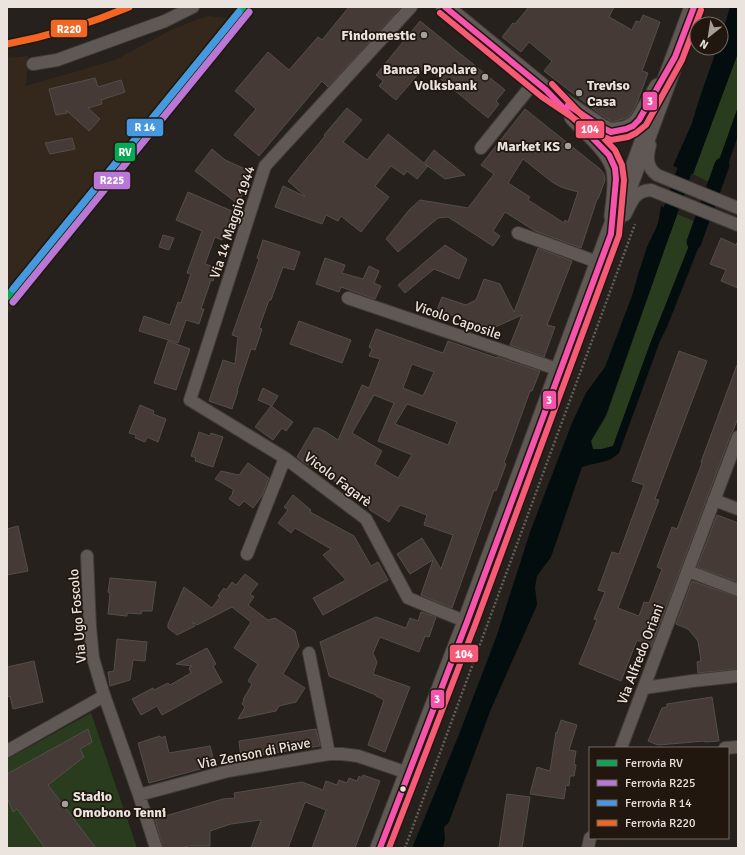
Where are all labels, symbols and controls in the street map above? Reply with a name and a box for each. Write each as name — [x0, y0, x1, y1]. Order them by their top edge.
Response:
north arrow — [689, 16, 729, 56]
line badge: R220 — [50, 19, 88, 38]
text: R220 — [57, 23, 81, 36]
place label: Findomestic — [341, 27, 416, 44]
marker: Findomestic — [419, 30, 429, 40]
text: N — [698, 37, 711, 52]
place label: Banca Popolare Volksbank — [383, 61, 478, 94]
marker: Banca Popolare Volksbank — [480, 72, 490, 82]
place label: Treviso Casa — [587, 77, 630, 110]
marker: Treviso Casa — [574, 88, 584, 98]
line badge: 3 — [642, 91, 658, 111]
text: 3 — [647, 95, 653, 108]
line badge: R 14 — [126, 118, 164, 137]
line badge: 104 — [575, 120, 605, 139]
text: R 14 — [134, 121, 156, 134]
text: 104 — [581, 123, 599, 136]
place label: Market KS — [497, 138, 560, 155]
marker: Market KS — [563, 141, 573, 151]
line badge: RV — [114, 142, 136, 162]
text: RV — [118, 146, 132, 159]
street label: Via 14 Maggio 1944 — [206, 163, 259, 281]
line badge: R225 — [93, 171, 131, 190]
text: R225 — [100, 174, 124, 187]
street label: Vicolo Caposile — [412, 298, 504, 343]
line badge: 3 — [542, 390, 557, 410]
text: 3 — [546, 394, 552, 407]
street label: Vicolo Fagarè — [301, 448, 375, 510]
street label: Via Ugo Foscolo — [65, 568, 90, 664]
street label: Via Alfredo Oriani — [614, 602, 667, 707]
line badge: 104 — [449, 644, 479, 663]
text: 104 — [455, 648, 473, 661]
line badge: 3 — [430, 689, 445, 709]
text: 3 — [434, 693, 440, 706]
street label: Via Zenson di Piave — [196, 734, 312, 773]
legend — [589, 747, 729, 839]
text: Ferrovia RV — [625, 756, 683, 771]
text: Ferrovia R225 — [625, 776, 696, 791]
unlabelled marker — [398, 784, 408, 794]
place label: Stadio Omobono Tenni — [73, 788, 166, 821]
text: Ferrovia R 14 — [625, 796, 692, 811]
marker: Stadio Omobono Tenni — [60, 799, 70, 809]
text: Ferrovia R220 — [625, 816, 696, 831]

